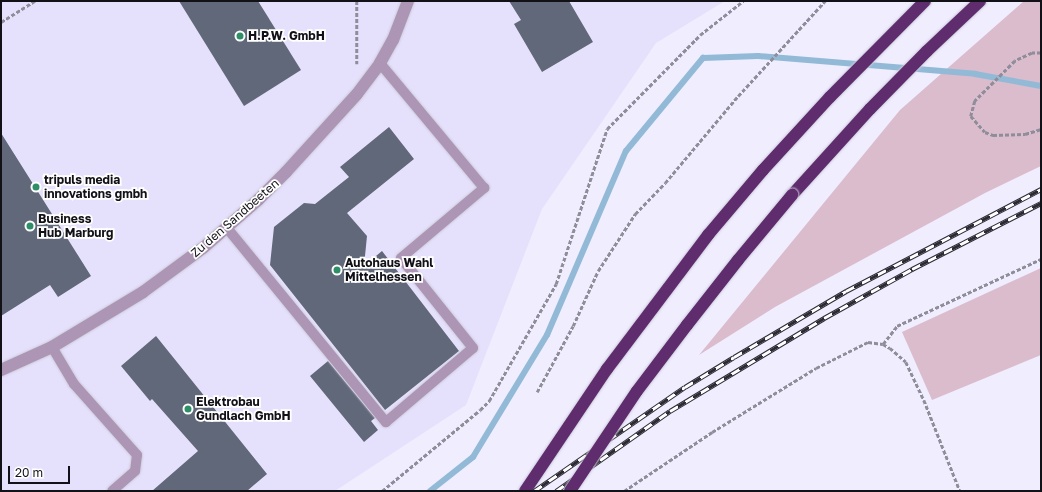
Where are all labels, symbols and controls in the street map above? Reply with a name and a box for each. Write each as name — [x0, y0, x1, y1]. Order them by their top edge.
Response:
place label: H.P.W. GmbH — [248, 29, 325, 43]
marker: H.P.W. GmbH — [235, 31, 245, 41]
place label: tripuls media innovations gmbh — [44, 173, 147, 201]
street label: Zu den Sandbeeten — [188, 176, 282, 260]
marker: tripuls media innovations gmbh — [31, 182, 41, 192]
place label: Business Hub Marburg — [38, 212, 113, 240]
marker: Business Hub Marburg — [25, 221, 35, 231]
place label: Autohaus Wahl Mittelhessen — [345, 256, 433, 284]
marker: Autohaus Wahl Mittelhessen — [332, 265, 342, 275]
place label: Elektrobau Gundlach GmbH — [196, 395, 291, 423]
marker: Elektrobau Gundlach GmbH — [183, 404, 193, 414]
scale bar — [10, 458, 72, 484]
text: 20 m — [15, 465, 43, 480]

